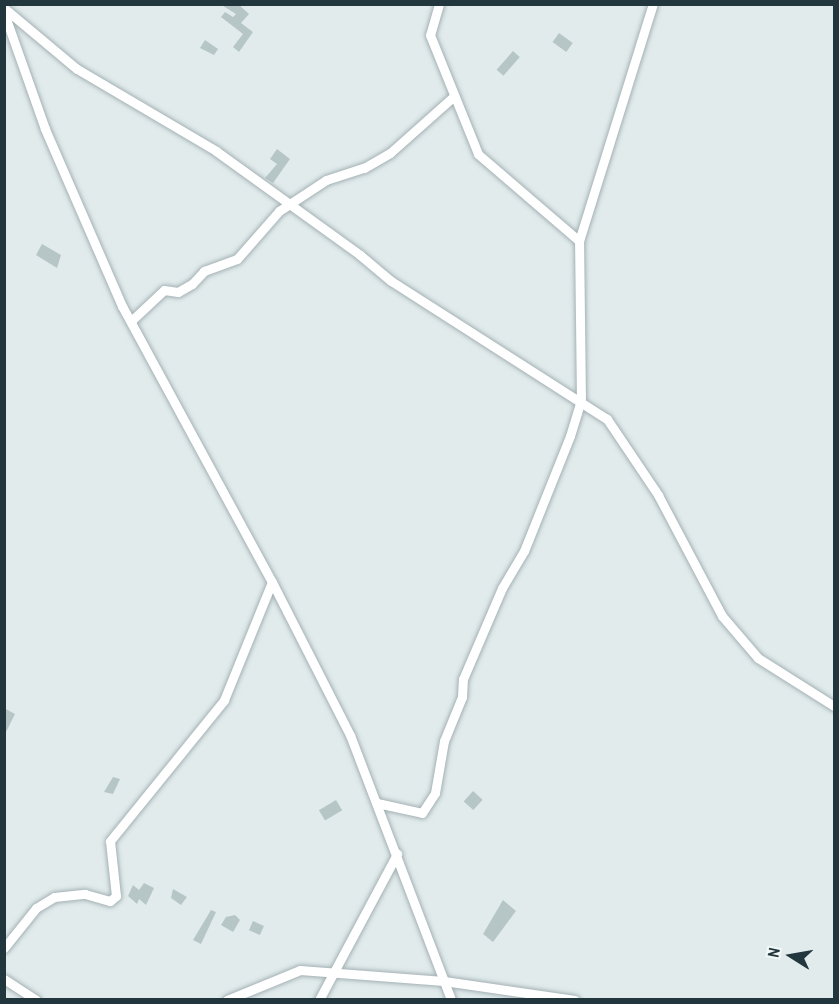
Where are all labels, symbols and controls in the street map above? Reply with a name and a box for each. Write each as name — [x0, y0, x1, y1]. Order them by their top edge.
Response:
north arrow — [761, 926, 821, 986]
text: N — [762, 946, 785, 959]

